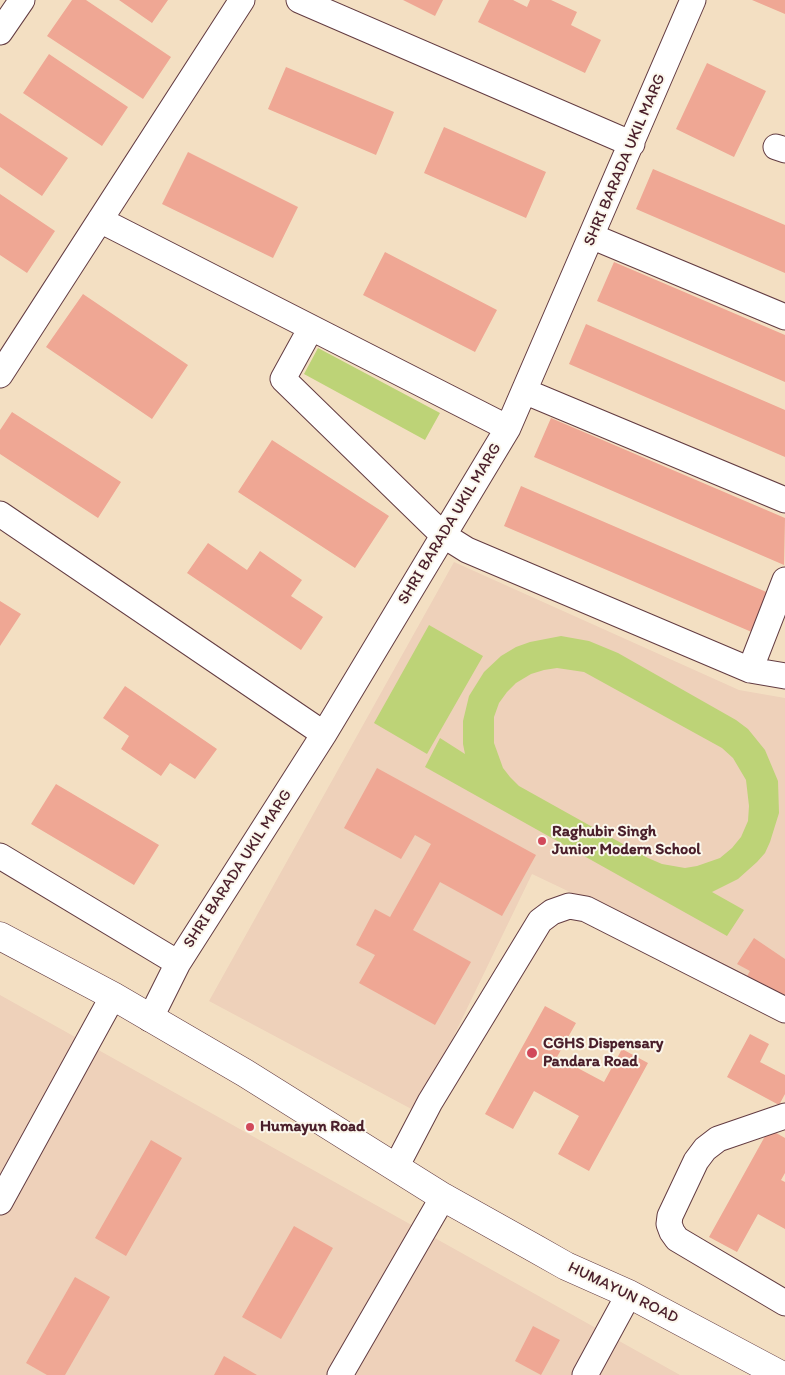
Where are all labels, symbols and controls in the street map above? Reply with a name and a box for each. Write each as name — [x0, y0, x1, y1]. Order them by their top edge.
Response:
street label: SHRI BARADA UKIL MARG — [580, 71, 670, 249]
street label: SHRI BARADA UKIL MARG — [394, 440, 506, 608]
street label: SHRI BARADA UKIL MARG — [180, 786, 296, 952]
place label: Raghubir Singh Junior Modern School — [552, 822, 701, 860]
marker: Raghubir Singh Junior Modern School — [536, 835, 548, 847]
place label: CGHS Dispensary Pandara Road — [543, 1034, 663, 1072]
marker: CGHS Dispensary Pandara Road — [525, 1046, 539, 1060]
place label: Humayun Road — [260, 1117, 365, 1137]
marker: Humayun Road — [244, 1121, 256, 1133]
street label: HUMAYUN ROAD — [565, 1258, 681, 1328]

